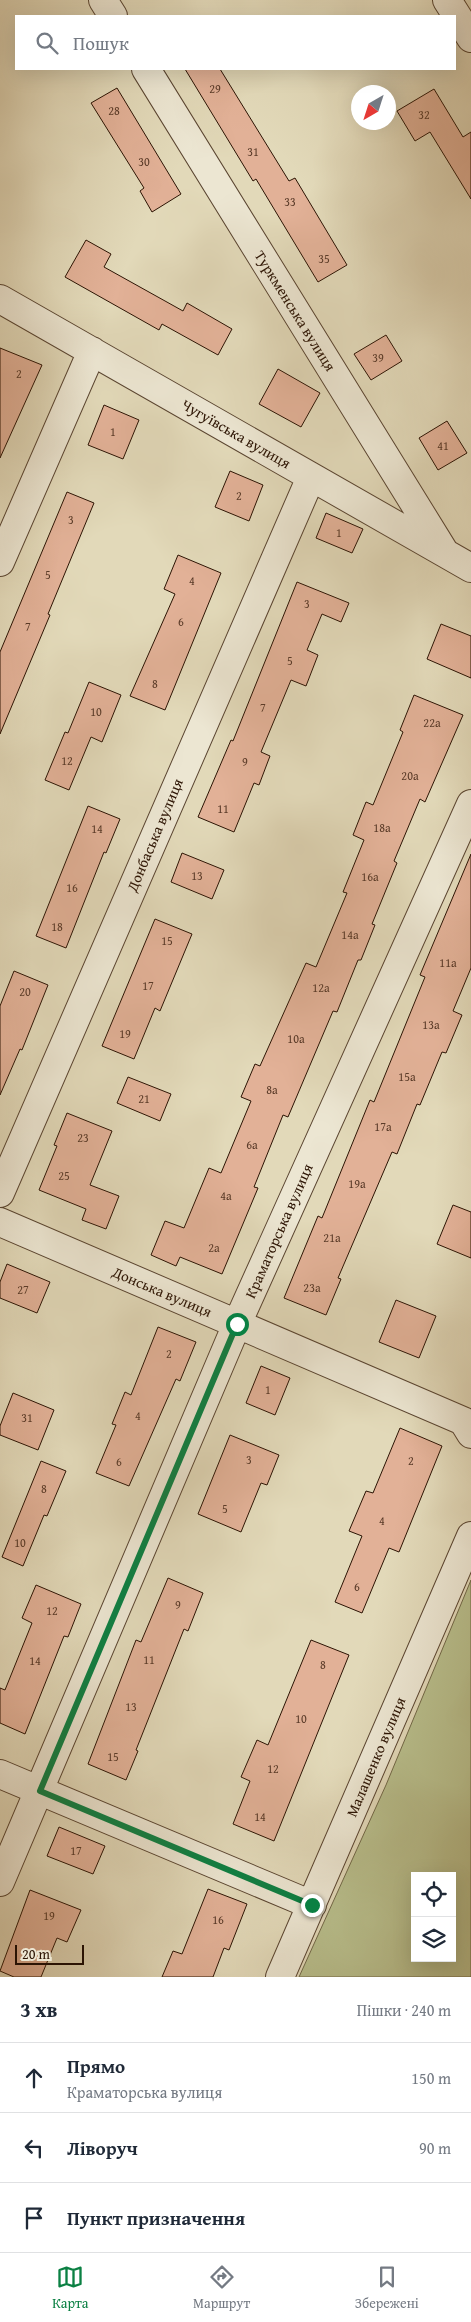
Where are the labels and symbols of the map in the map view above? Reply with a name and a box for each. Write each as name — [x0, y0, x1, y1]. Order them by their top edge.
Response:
house number: 29 — [209, 80, 221, 97]
north arrow — [351, 85, 396, 130]
house number: 28 — [108, 102, 120, 119]
house number: 32 — [418, 106, 430, 123]
house number: 31 — [247, 143, 259, 160]
house number: 30 — [138, 153, 150, 170]
house number: 33 — [284, 193, 296, 210]
street label: Туркменська вулиця — [250, 246, 341, 375]
house number: 35 — [318, 250, 330, 267]
house number: 39 — [372, 349, 384, 366]
house number: 2 — [16, 365, 22, 382]
street label: Чугуївська вулиця — [178, 394, 295, 474]
house number: 1 — [110, 423, 116, 440]
house number: 41 — [437, 437, 449, 454]
house number: 2 — [236, 487, 242, 504]
house number: 3 — [68, 511, 74, 528]
house number: 1 — [336, 524, 342, 541]
house number: 5 — [45, 566, 51, 583]
house number: 4 — [189, 572, 195, 589]
house number: 3 — [304, 595, 310, 612]
house number: 6 — [178, 613, 184, 630]
house number: 7 — [25, 618, 31, 635]
house number: 5 — [287, 652, 293, 669]
house number: 8 — [152, 675, 158, 692]
house number: 7 — [260, 699, 266, 716]
house number: 10 — [90, 703, 102, 720]
house number: 22а — [423, 714, 441, 731]
house number: 12 — [61, 752, 73, 769]
house number: 9 — [242, 753, 248, 770]
house number: 20а — [401, 767, 419, 784]
street label: Донбаська вулиця — [121, 775, 188, 896]
house number: 11 — [217, 800, 229, 817]
house number: 18а — [373, 819, 391, 836]
house number: 14 — [91, 820, 103, 837]
house number: 13 — [191, 867, 203, 884]
house number: 16а — [361, 868, 379, 885]
house number: 16 — [66, 879, 78, 896]
house number: 18 — [51, 918, 63, 935]
house number: 14а — [341, 926, 359, 943]
house number: 15 — [161, 932, 173, 949]
house number: 11а — [439, 954, 457, 971]
house number: 17 — [142, 977, 154, 994]
house number: 12а — [312, 979, 330, 996]
house number: 20 — [19, 983, 31, 1000]
house number: 13а — [422, 1016, 440, 1033]
house number: 19 — [119, 1025, 131, 1042]
house number: 10а — [287, 1030, 305, 1047]
house number: 15а — [398, 1068, 416, 1085]
house number: 8а — [266, 1081, 278, 1098]
house number: 21 — [138, 1090, 150, 1107]
house number: 17а — [374, 1118, 392, 1135]
house number: 23 — [77, 1129, 89, 1146]
house number: 6а — [246, 1136, 258, 1153]
street label: Краматорська вулиця — [239, 1160, 318, 1302]
house number: 25 — [58, 1167, 70, 1184]
house number: 19а — [348, 1175, 366, 1192]
house number: 4а — [220, 1187, 232, 1204]
house number: 21а — [323, 1229, 341, 1246]
house number: 2а — [208, 1239, 220, 1256]
street label: Донська вулиця — [108, 1261, 216, 1322]
house number: 23а — [303, 1279, 321, 1296]
house number: 27 — [17, 1281, 29, 1298]
route start — [226, 1313, 249, 1336]
house number: 2 — [166, 1345, 172, 1362]
house number: 1 — [265, 1381, 271, 1398]
house number: 4 — [135, 1407, 141, 1424]
house number: 31 — [21, 1409, 33, 1426]
house number: 3 — [246, 1451, 252, 1468]
house number: 2 — [408, 1452, 414, 1469]
house number: 6 — [116, 1453, 122, 1470]
house number: 8 — [41, 1480, 47, 1497]
house number: 5 — [222, 1500, 228, 1517]
house number: 4 — [379, 1512, 385, 1529]
house number: 10 — [14, 1534, 26, 1551]
house number: 6 — [354, 1578, 360, 1595]
house number: 9 — [175, 1596, 181, 1613]
house number: 12 — [46, 1602, 58, 1619]
house number: 11 — [143, 1651, 155, 1668]
house number: 14 — [29, 1652, 41, 1669]
house number: 8 — [320, 1656, 326, 1673]
street label: Малашенко вулиця — [341, 1693, 410, 1820]
house number: 13 — [125, 1698, 137, 1715]
house number: 10 — [295, 1710, 307, 1727]
house number: 15 — [107, 1748, 119, 1765]
house number: 12 — [267, 1760, 279, 1777]
house number: 14 — [254, 1808, 266, 1825]
house number: 17 — [70, 1842, 82, 1859]
route end — [301, 1894, 324, 1917]
house number: 19 — [43, 1907, 55, 1924]
house number: 16 — [212, 1911, 224, 1928]
scale bar — [15, 1942, 84, 1965]

